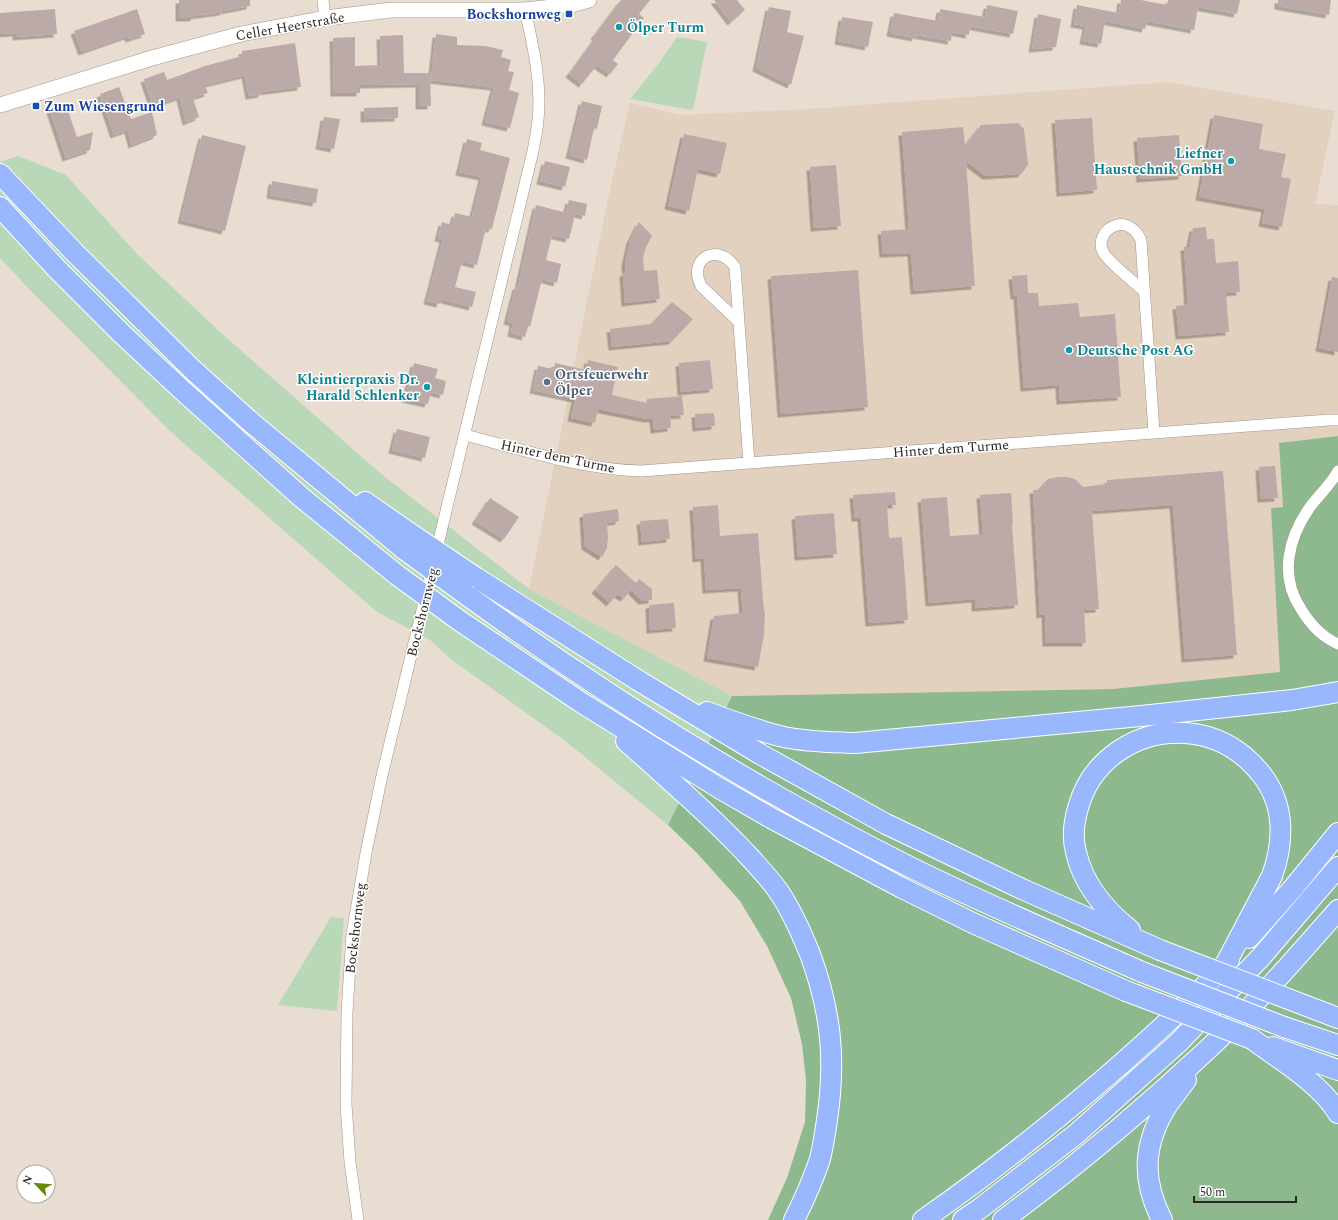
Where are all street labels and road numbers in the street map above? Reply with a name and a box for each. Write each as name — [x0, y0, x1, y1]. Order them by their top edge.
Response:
street label: Celler Heerstraße — [234, 7, 346, 46]
street label: Hinter dem Turme — [499, 434, 617, 479]
street label: Hinter dem Turme — [892, 434, 1010, 463]
street label: Bockshornweg — [401, 565, 444, 659]
street label: Bockshornweg — [339, 881, 371, 975]

